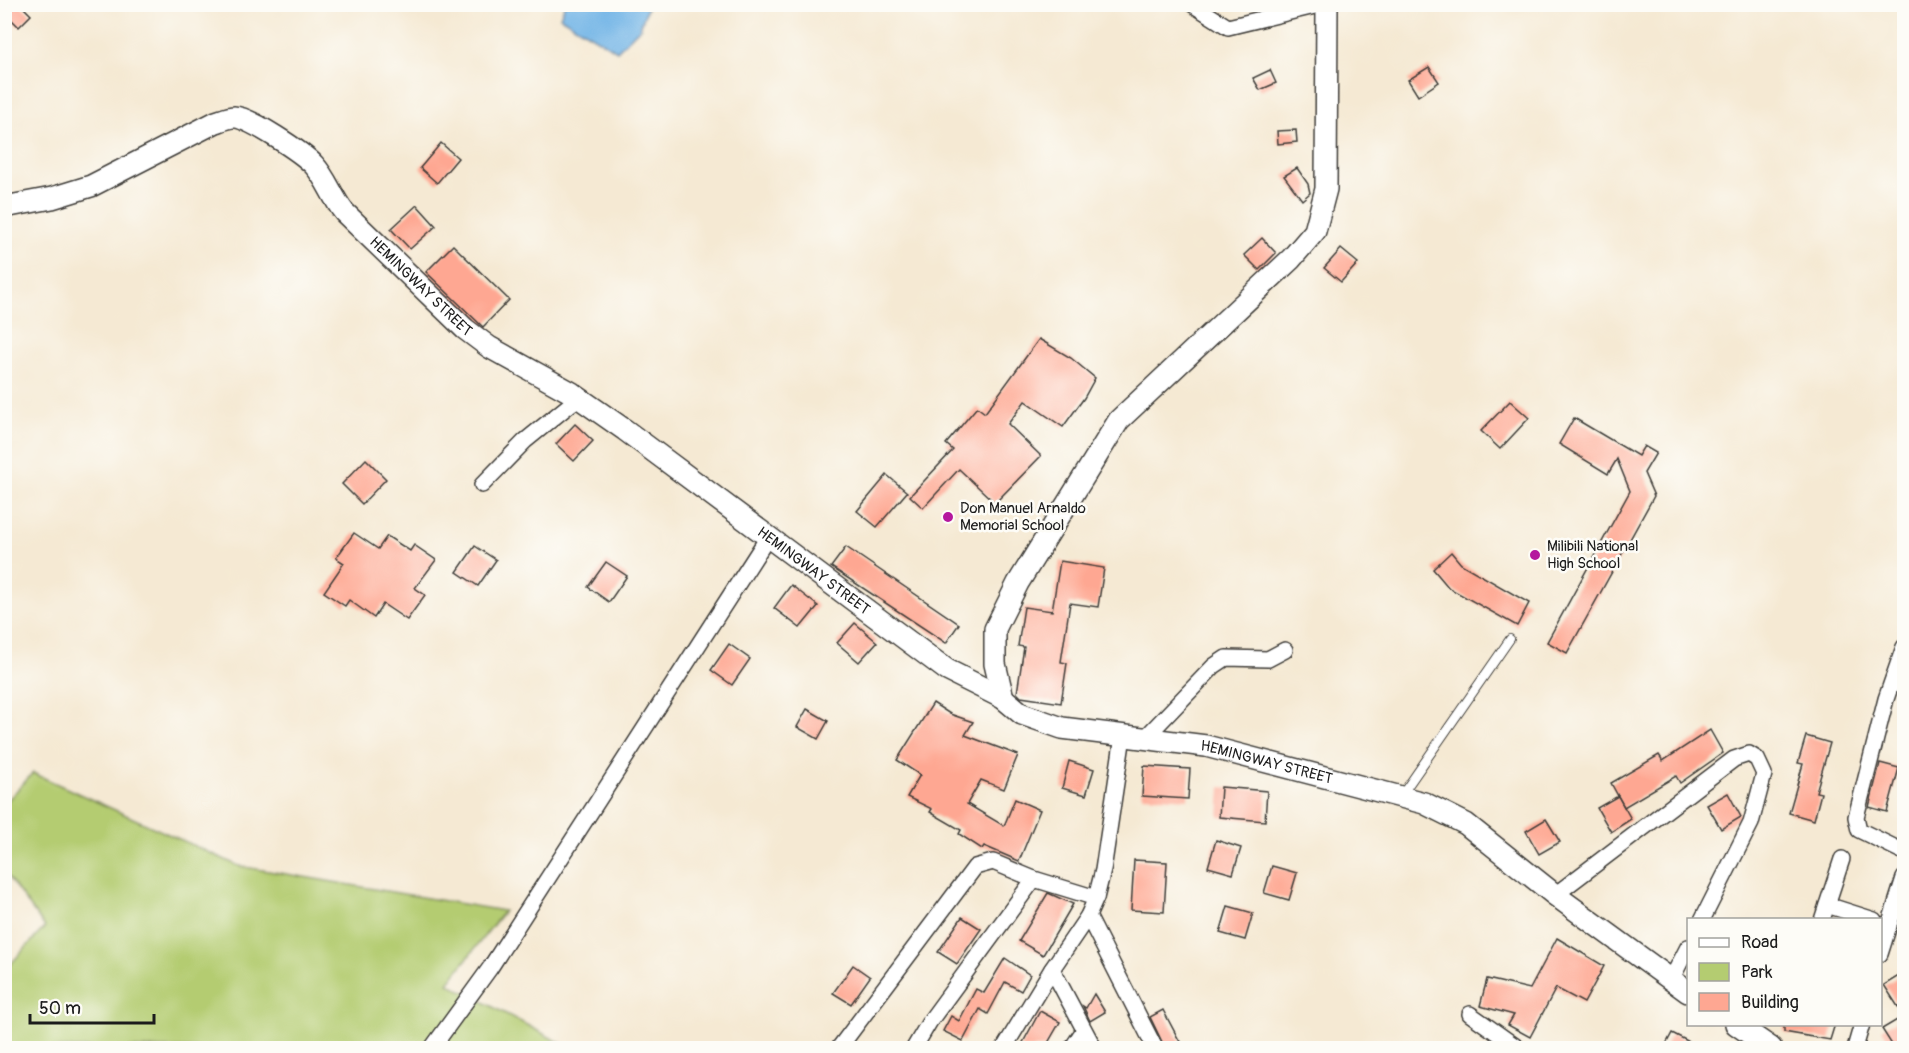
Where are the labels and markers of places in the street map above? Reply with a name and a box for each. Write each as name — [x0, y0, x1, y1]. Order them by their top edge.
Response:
place label: Don Manuel Arnaldo Memorial School — [960, 499, 1086, 535]
marker: Don Manuel Arnaldo Memorial School — [941, 510, 955, 524]
place label: Milibili National High School — [1547, 537, 1639, 573]
marker: Milibili National High School — [1528, 548, 1542, 562]

